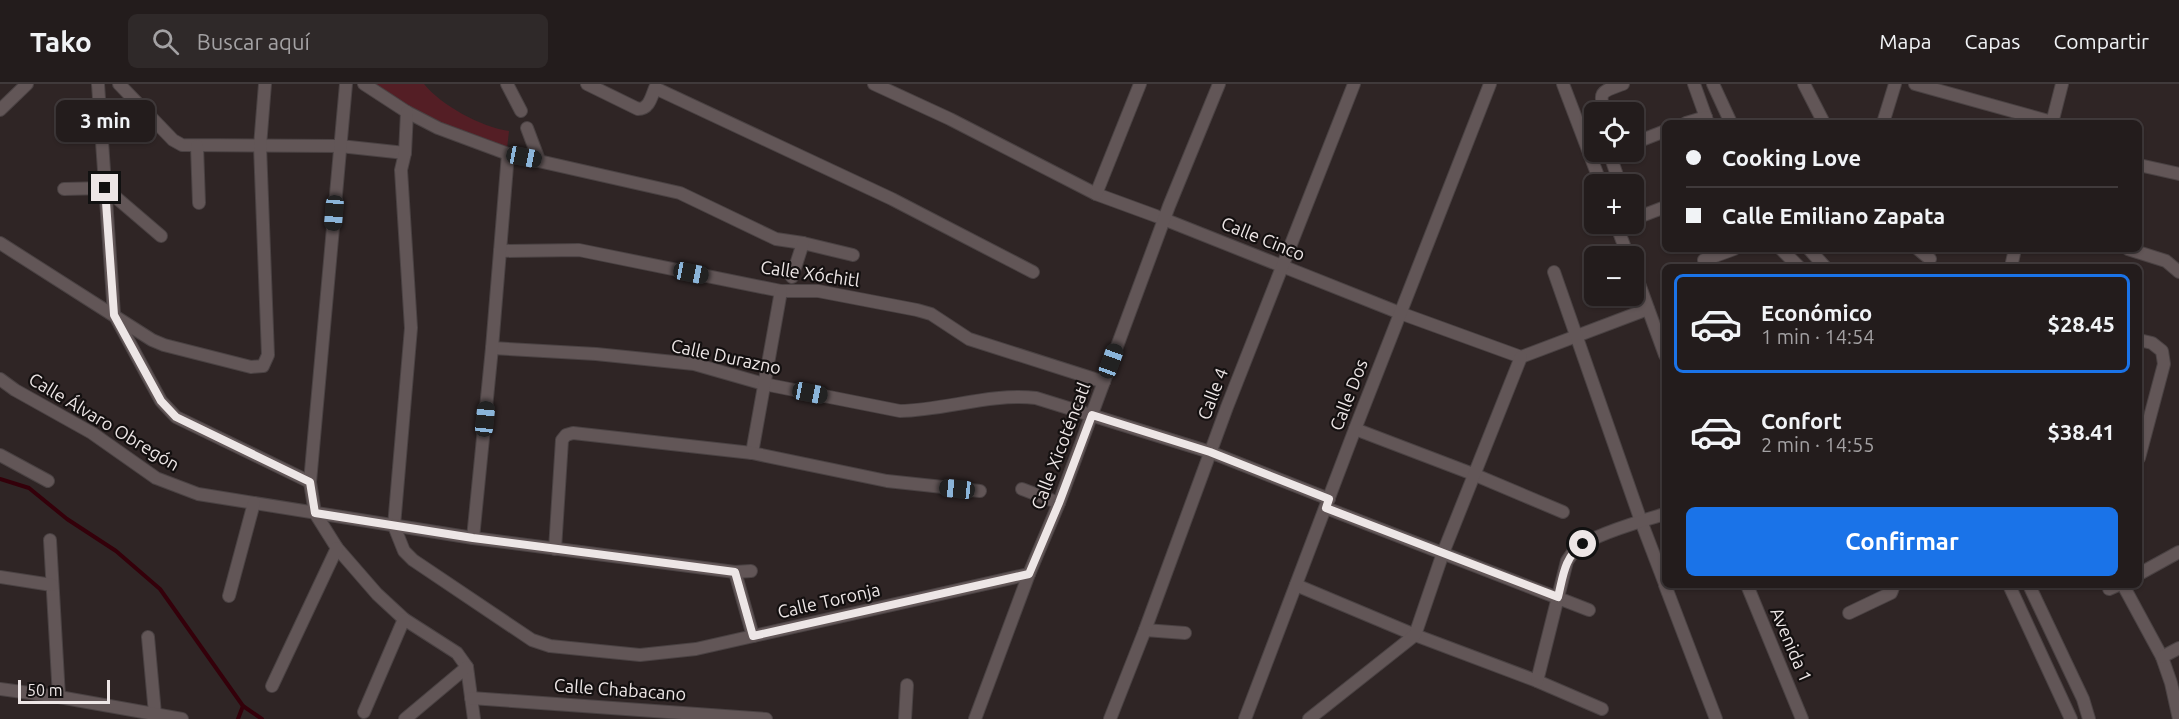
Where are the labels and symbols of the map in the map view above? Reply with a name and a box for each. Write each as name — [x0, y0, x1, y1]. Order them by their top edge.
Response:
callout: 3 min — [56, 101, 154, 143]
car — [505, 145, 543, 169]
route end — [91, 174, 118, 201]
car — [323, 194, 345, 232]
street label: Calle Cinco — [1219, 212, 1308, 264]
street label: Calle Xóchitl — [759, 256, 861, 290]
car — [672, 261, 710, 285]
street label: Calle Durazno — [669, 335, 783, 377]
car — [1096, 341, 1126, 381]
street label: Calle Dos — [1325, 356, 1371, 433]
street label: Calle 4 — [1193, 365, 1231, 422]
street label: Calle Álvaro Obregón — [26, 367, 184, 474]
street label: Calle Xicoténcatl — [1027, 379, 1094, 512]
car — [791, 381, 829, 405]
car — [474, 400, 496, 438]
car — [938, 478, 976, 500]
route start — [1569, 530, 1596, 557]
street label: Calle Toronja — [776, 579, 882, 622]
street label: Avenida 1 — [1767, 604, 1817, 685]
street label: Calle Chabacano — [553, 674, 687, 704]
scale bar — [18, 677, 110, 704]

